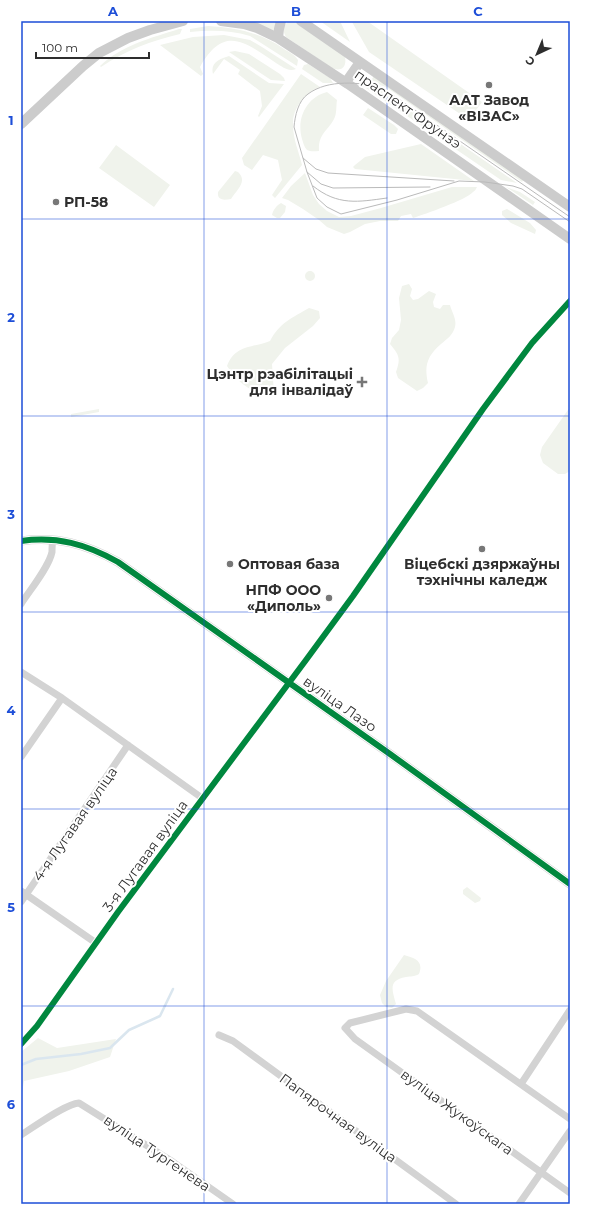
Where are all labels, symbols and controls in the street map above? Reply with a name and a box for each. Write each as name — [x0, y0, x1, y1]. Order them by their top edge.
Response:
text: A — [107, 3, 119, 19]
text: B — [291, 3, 301, 19]
text: C — [473, 3, 483, 19]
scale bar — [36, 34, 149, 60]
north arrow — [517, 34, 557, 74]
text: 100 m — [42, 40, 78, 55]
text: С — [522, 53, 538, 69]
street label: праспект Фрунзэ — [351, 65, 465, 153]
marker: ААТ Завод «ВІЗАС» — [484, 80, 494, 90]
place label: ААТ Завод «ВІЗАС» — [449, 91, 529, 125]
text: 1 — [8, 112, 14, 128]
place label: РП-58 — [64, 193, 108, 211]
marker: РП-58 — [51, 197, 61, 207]
text: 2 — [7, 309, 15, 325]
place label: Цэнтр рэабілітацыі для інвалідаў — [206, 365, 353, 399]
marker: Цэнтр рэабілітацыі для інвалідаў — [356, 376, 368, 388]
text: 3 — [6, 506, 15, 522]
marker: Віцебскі дзяржаўны тэхнічны каледж — [477, 544, 487, 554]
place label: Оптовая база — [238, 555, 340, 573]
place label: Віцебскі дзяржаўны тэхнічны каледж — [404, 555, 560, 589]
marker: Оптовая база — [225, 559, 235, 569]
place label: НПФ ООО «Диполь» — [246, 581, 321, 615]
marker: НПФ ООО «Диполь» — [324, 593, 334, 603]
street label: вуліца Лазо — [300, 672, 380, 736]
text: 4 — [7, 702, 16, 718]
street label: 4-я Лугавая вуліца — [29, 763, 121, 885]
street label: 3-я Лугавая вуліца — [98, 797, 192, 915]
text: 5 — [7, 899, 15, 915]
street label: вуліца Жукоўскага — [397, 1065, 517, 1159]
street label: Папярочная вуліца — [276, 1069, 400, 1167]
text: 6 — [7, 1096, 16, 1112]
street label: вуліца Тургенева — [100, 1111, 214, 1195]

